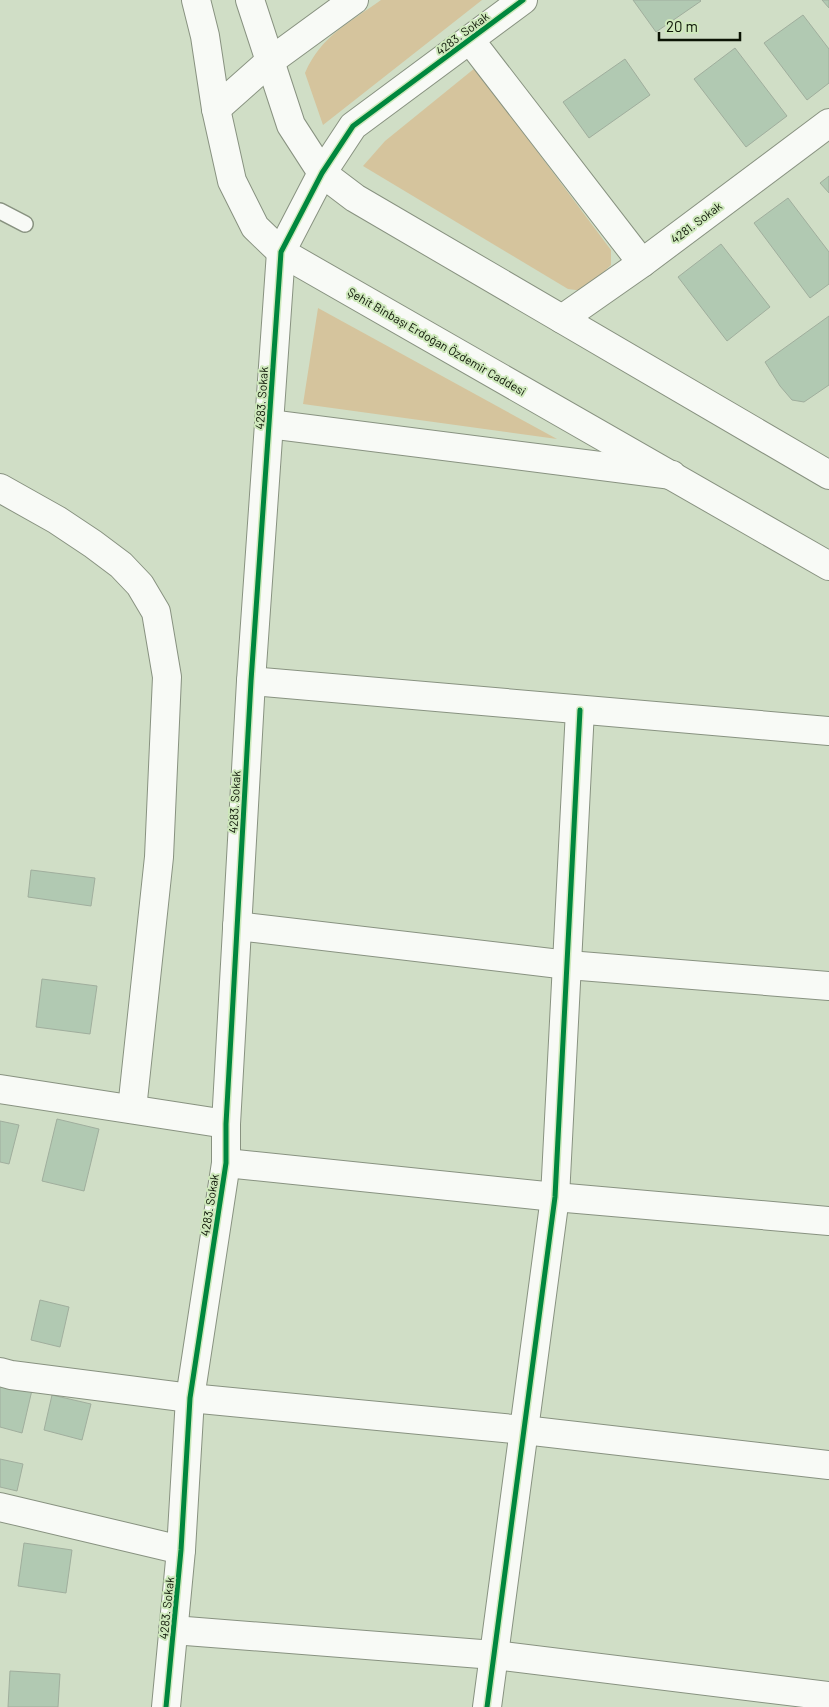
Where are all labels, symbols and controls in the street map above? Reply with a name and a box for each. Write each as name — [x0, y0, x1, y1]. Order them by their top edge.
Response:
street label: 4283. Sokak — [433, 9, 491, 57]
scale bar — [659, 10, 740, 42]
text: 20 m — [666, 17, 698, 35]
street label: 4281. Sokak — [668, 198, 724, 246]
street label: Şehit Binbaşı Erdoğan Özdemir Caddesi — [345, 284, 529, 398]
street label: 4283. Sokak — [252, 366, 270, 430]
street label: 4283. Sokak — [225, 770, 243, 834]
street label: 4283. Sokak — [197, 1173, 221, 1237]
street label: 4283. Sokak — [156, 1576, 176, 1640]

